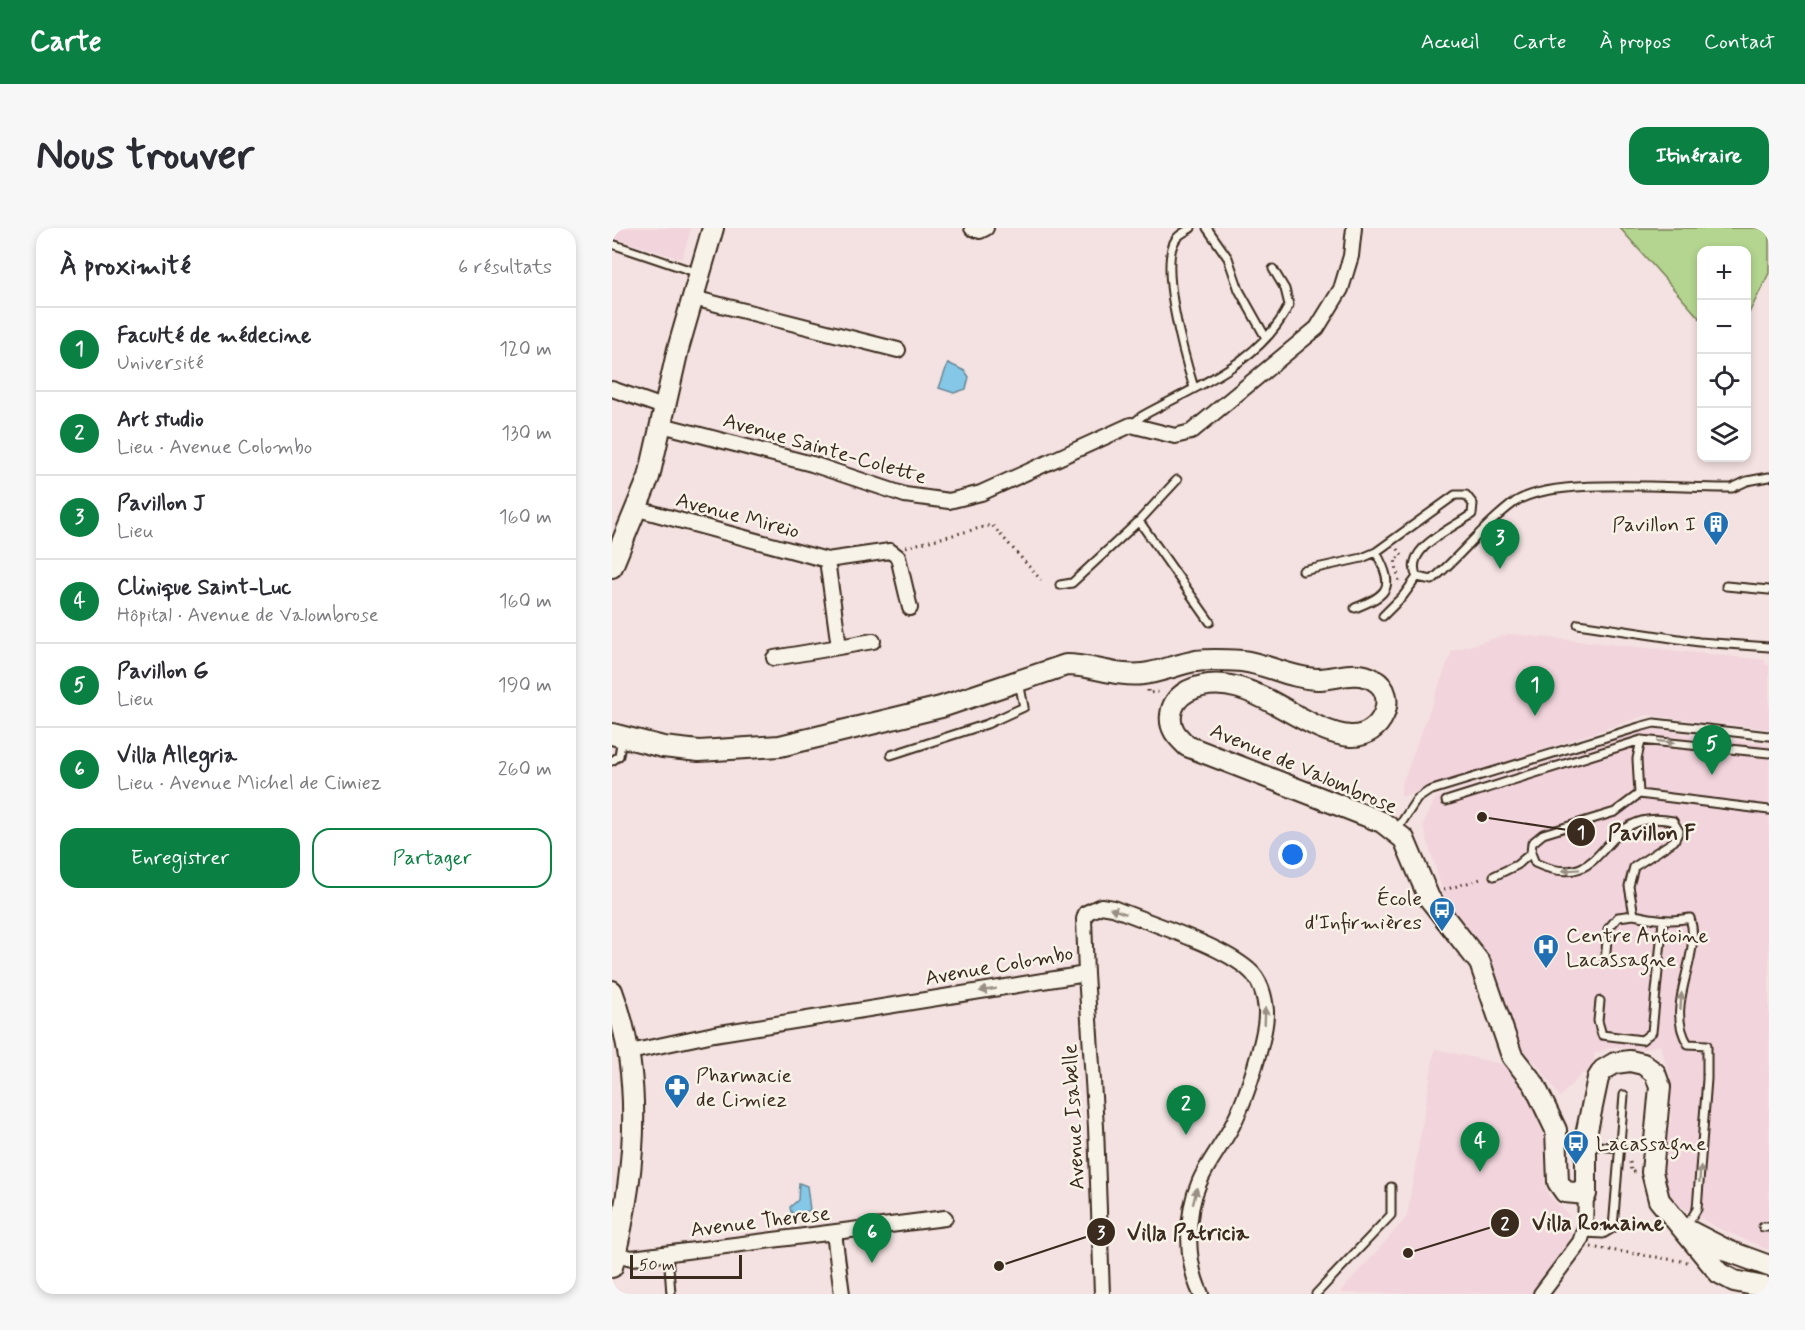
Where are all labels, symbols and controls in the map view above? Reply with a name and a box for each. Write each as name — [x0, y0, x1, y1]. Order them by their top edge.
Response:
text: Carte — [30, 24, 102, 61]
text: Accueil — [1421, 28, 1480, 56]
text: Carte — [1513, 28, 1567, 56]
text: À propos — [1600, 28, 1671, 56]
text: Contact — [1704, 28, 1775, 56]
button: Itinéraire — [1629, 127, 1769, 185]
text: Nous trouver — [36, 129, 254, 184]
map controls — [1697, 246, 1751, 462]
button: + — [1697, 246, 1751, 300]
text: À proximité — [60, 250, 191, 284]
text: 6 résultats — [458, 254, 552, 281]
button: − — [1697, 300, 1751, 354]
text: Faculté de médecine — [117, 322, 311, 350]
text: 1 — [75, 336, 84, 363]
text: 120 m — [499, 336, 552, 363]
text: Université — [117, 350, 204, 377]
button: locate — [1697, 354, 1751, 408]
text: Art studio — [117, 406, 204, 434]
street label: Avenue Sainte-Colette — [720, 406, 930, 491]
button: layers — [1697, 408, 1751, 462]
text: 2 — [75, 420, 84, 447]
text: 130 m — [501, 420, 552, 447]
text: Lieu · Avenue Colombo — [117, 434, 312, 461]
street label: Avenue Mireio — [673, 486, 803, 546]
text: Pavillon J — [117, 490, 205, 518]
text: 3 — [75, 504, 84, 531]
text: 160 m — [499, 504, 552, 531]
building icon: Pavillon I — [1701, 509, 1731, 547]
place label: Pavillon I — [1612, 511, 1696, 539]
text: Lieu — [117, 518, 154, 545]
pin: 3 — [1480, 520, 1520, 569]
text: Clinique Saint-Luc — [117, 574, 291, 602]
text: 4 — [74, 588, 85, 615]
text: 160 m — [499, 588, 552, 615]
text: Hôpital · Avenue de Valombrose — [117, 602, 379, 629]
text: Pavillon G — [117, 658, 208, 686]
pin: 1 — [1516, 666, 1554, 716]
text: 5 — [74, 672, 86, 699]
text: 190 m — [498, 672, 552, 699]
text: Lieu — [117, 686, 154, 713]
street label: Avenue de Valombrose — [1206, 717, 1402, 821]
pin: 5 — [1692, 726, 1732, 775]
one-way arrow — [1657, 737, 1676, 746]
text: Villa Allegria — [117, 742, 237, 770]
text: 6 — [74, 756, 85, 783]
text: 260 m — [498, 756, 552, 783]
text: Lieu · Avenue Michel de Cimiez — [117, 770, 382, 797]
callout: Pavillon F — [1566, 812, 1708, 852]
text: Pavillon F — [1608, 820, 1696, 848]
text: 1 — [1577, 821, 1585, 845]
button: Enregistrer — [60, 828, 300, 888]
button: Partager — [312, 828, 552, 888]
your location — [1278, 840, 1307, 869]
one-way arrow — [1561, 866, 1580, 875]
place label: École d'Infirmières — [1305, 885, 1422, 937]
bus stop icon: École d'Infirmières — [1427, 895, 1457, 933]
one-way arrow — [1109, 905, 1127, 915]
place label: Centre Antoine Lacassagne — [1566, 922, 1709, 976]
hospital icon: Centre Antoine Lacassagne — [1531, 932, 1561, 970]
street label: Avenue Colombo — [923, 939, 1076, 993]
one-way arrow — [978, 986, 997, 995]
one-way arrow — [1676, 991, 1686, 1010]
one-way arrow — [1260, 1006, 1269, 1025]
street label: Avenue Isabelle — [1056, 1043, 1092, 1191]
place label: Pharmacie de Cimiez — [696, 1062, 792, 1114]
pharmacy icon: Pharmacie de Cimiez — [662, 1072, 692, 1110]
pin: 2 — [1166, 1086, 1206, 1135]
pin: 4 — [1460, 1122, 1500, 1172]
bus stop icon: Lacassagne — [1561, 1128, 1591, 1166]
place label: Lacassagne — [1596, 1130, 1706, 1160]
one-way arrow — [1695, 1165, 1705, 1184]
one-way arrow — [1191, 1187, 1201, 1205]
street label: Avenue Therese — [689, 1200, 831, 1244]
callout: Villa Romaine — [1490, 1203, 1677, 1243]
text: Villa Romaine — [1532, 1210, 1665, 1238]
callout: Villa Patricia — [1086, 1212, 1259, 1252]
text: 2 — [1501, 1212, 1510, 1236]
pin: 6 — [852, 1214, 892, 1263]
text: Villa Patricia — [1127, 1220, 1250, 1248]
text: 3 — [1097, 1221, 1106, 1245]
scale bar — [630, 1252, 742, 1280]
text: 50 m — [639, 1255, 675, 1276]

